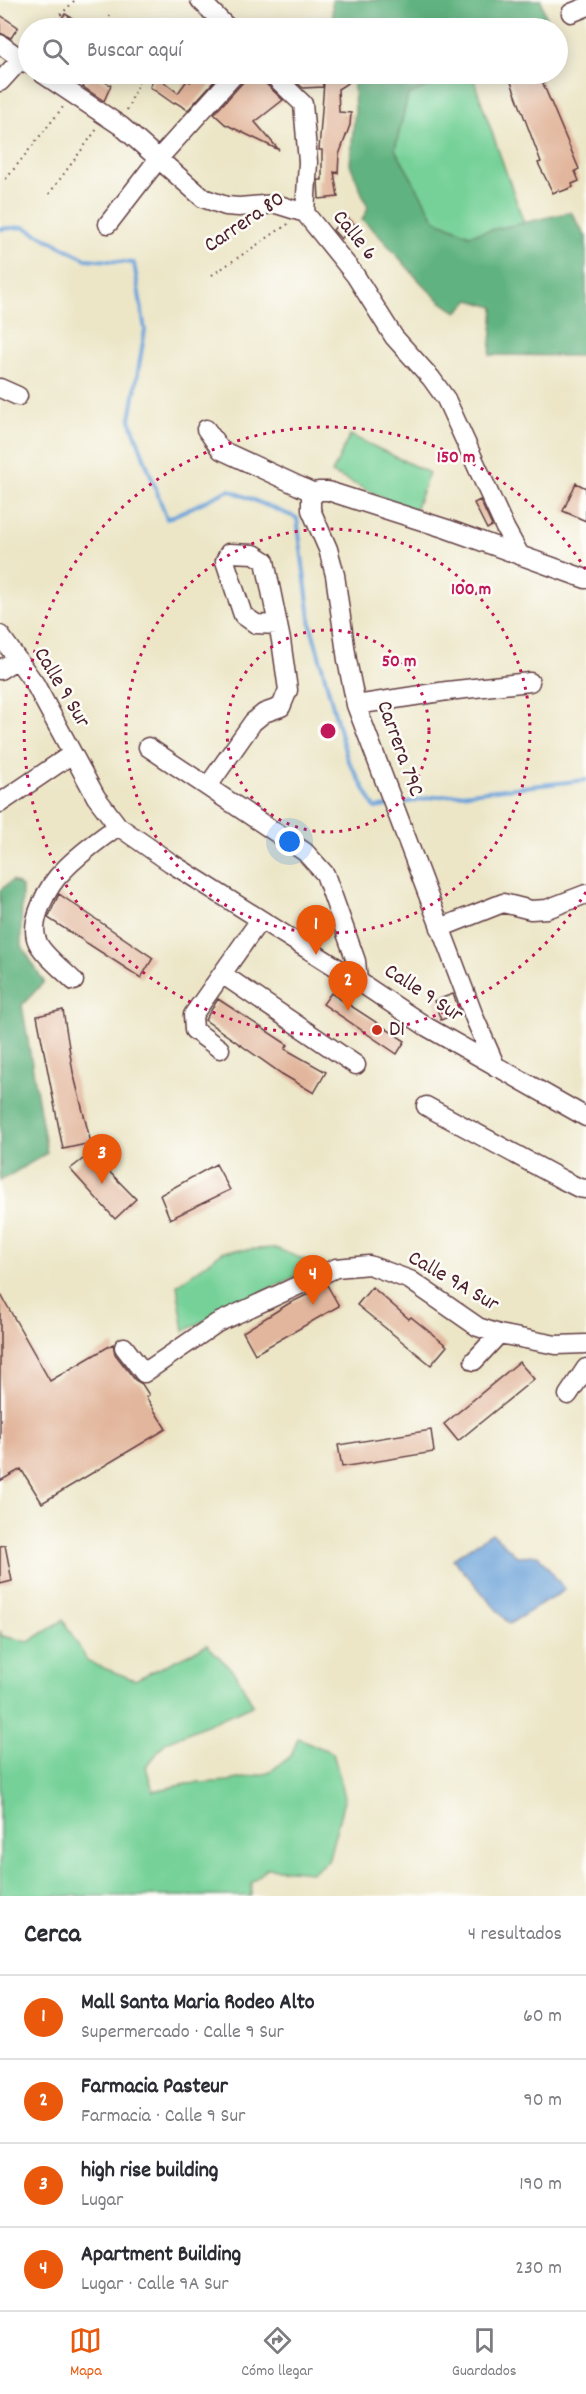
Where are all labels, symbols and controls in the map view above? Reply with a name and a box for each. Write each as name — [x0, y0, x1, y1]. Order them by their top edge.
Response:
search box — [18, 18, 568, 84]
icon: search — [39, 35, 72, 68]
text: Buscar aquí — [87, 36, 182, 67]
street label: Carrera 80 — [198, 185, 292, 261]
street label: Calle 6 — [324, 204, 384, 268]
text: 150 m — [437, 446, 475, 471]
text: 100 m — [451, 578, 491, 603]
street label: Calle 9 Sur — [25, 642, 98, 735]
text: 50 m — [382, 650, 416, 675]
street label: Carrera 79C — [367, 697, 431, 801]
centre of rings — [318, 721, 338, 741]
your location — [275, 827, 304, 856]
pin: 1 — [296, 906, 336, 955]
street label: Calle 9 Sur — [377, 957, 469, 1032]
pin: 2 — [328, 962, 368, 1011]
place label: D1 — [389, 1015, 405, 1046]
marker: D1 — [370, 1023, 384, 1037]
pin: 3 — [82, 1134, 122, 1184]
street label: Calle 9A Sur — [402, 1243, 505, 1321]
pin: 4 — [294, 1256, 332, 1305]
text: Cerca — [24, 1917, 81, 1954]
text: 4 resultados — [468, 1921, 562, 1949]
text: Mall Santa Maria Rodeo Alto — [81, 1988, 315, 2019]
text: 1 — [41, 2003, 46, 2031]
text: 60 m — [523, 2003, 562, 2031]
text: Supermercado · Calle 9 Sur — [81, 2019, 284, 2047]
text: Farmacia Pasteur — [81, 2072, 228, 2103]
text: 2 — [39, 2087, 48, 2115]
text: 90 m — [524, 2087, 562, 2115]
text: Farmacia · Calle 9 Sur — [81, 2103, 245, 2131]
text: high rise building — [81, 2156, 218, 2187]
text: 3 — [39, 2171, 48, 2199]
text: 190 m — [519, 2171, 562, 2199]
text: Lugar — [81, 2187, 123, 2215]
text: Apartment Building — [81, 2240, 241, 2271]
text: 4 — [39, 2255, 48, 2283]
text: 230 m — [515, 2255, 562, 2283]
text: Lugar · Calle 9A Sur — [81, 2271, 229, 2299]
tab: Mapa — [69, 2324, 102, 2383]
tab: Cómo llegar — [241, 2324, 313, 2383]
tab: Guardados — [452, 2324, 517, 2383]

